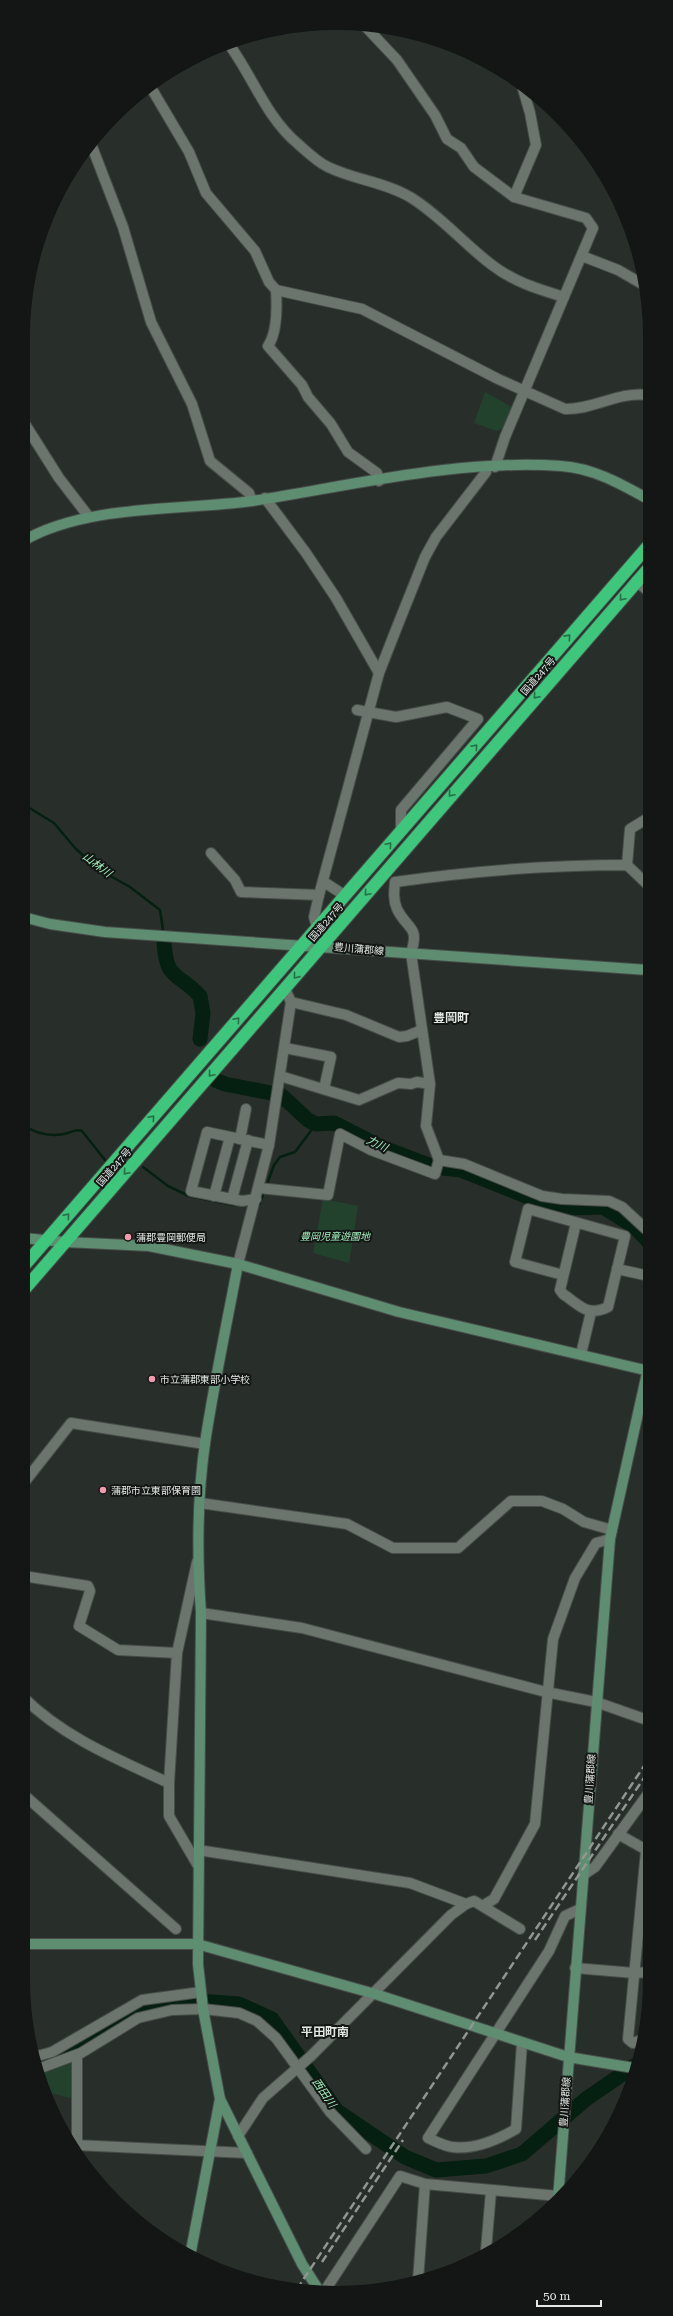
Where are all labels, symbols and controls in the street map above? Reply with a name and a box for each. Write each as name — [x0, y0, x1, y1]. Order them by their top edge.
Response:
one-way arrow — [619, 593, 627, 601]
one-way arrow — [563, 634, 570, 642]
street label: 国道247号 — [518, 655, 558, 697]
one-way arrow — [534, 691, 541, 699]
one-way arrow — [470, 744, 477, 752]
one-way arrow — [449, 789, 456, 797]
one-way arrow — [384, 842, 391, 849]
water label: 山林川 — [80, 850, 115, 881]
one-way arrow — [364, 888, 371, 895]
street label: 国道247号 — [306, 901, 346, 943]
street label: 豊川蒲郡線 — [334, 941, 384, 957]
one-way arrow — [294, 971, 301, 978]
district label: 豊岡町 — [433, 1011, 469, 1025]
one-way arrow — [233, 1017, 240, 1024]
one-way arrow — [209, 1069, 216, 1077]
one-way arrow — [148, 1115, 155, 1122]
water label: 力川 — [364, 1133, 391, 1155]
street label: 国道247号 — [94, 1146, 134, 1188]
one-way arrow — [123, 1167, 131, 1175]
one-way arrow — [62, 1213, 69, 1221]
park label: 豊岡児童遊園地 — [300, 1231, 371, 1242]
marker: 蒲郡豊岡郵便局 — [123, 1232, 133, 1242]
place label: 蒲郡豊岡郵便局 — [136, 1232, 206, 1243]
marker: 市立蒲郡東部小学校 — [147, 1374, 157, 1384]
place label: 市立蒲郡東部小学校 — [160, 1374, 250, 1385]
marker: 蒲郡市立東部保育園 — [98, 1485, 108, 1495]
place label: 蒲郡市立東部保育園 — [111, 1485, 201, 1496]
street label: 豊川蒲郡線 — [583, 1754, 597, 1804]
district label: 平田町南 — [301, 2025, 349, 2039]
water label: 西田川 — [309, 2076, 339, 2111]
street label: 豊川蒲郡線 — [558, 2077, 572, 2127]
scale bar — [537, 2282, 601, 2308]
text: 50 m — [543, 2289, 570, 2303]

